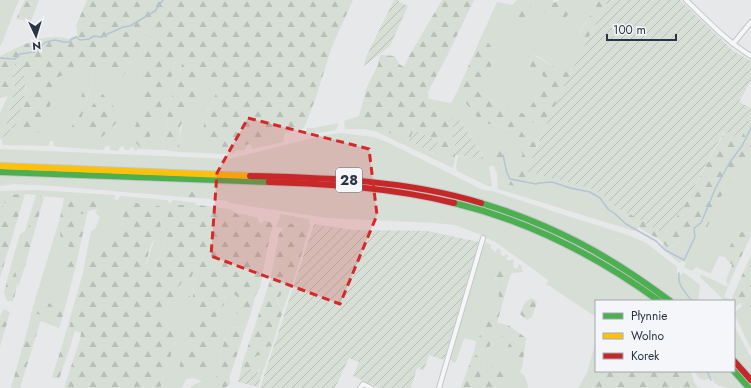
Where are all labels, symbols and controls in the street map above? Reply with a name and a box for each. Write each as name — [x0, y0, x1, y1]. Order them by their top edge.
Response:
north arrow — [16, 16, 56, 56]
scale bar — [607, 16, 676, 42]
text: 100 m — [613, 21, 646, 39]
text: N — [32, 38, 42, 54]
road number: 28 — [336, 168, 362, 192]
legend — [595, 300, 735, 372]
text: Płynnie — [631, 307, 668, 325]
text: Wolno — [631, 327, 665, 345]
text: Korek — [631, 347, 660, 365]

